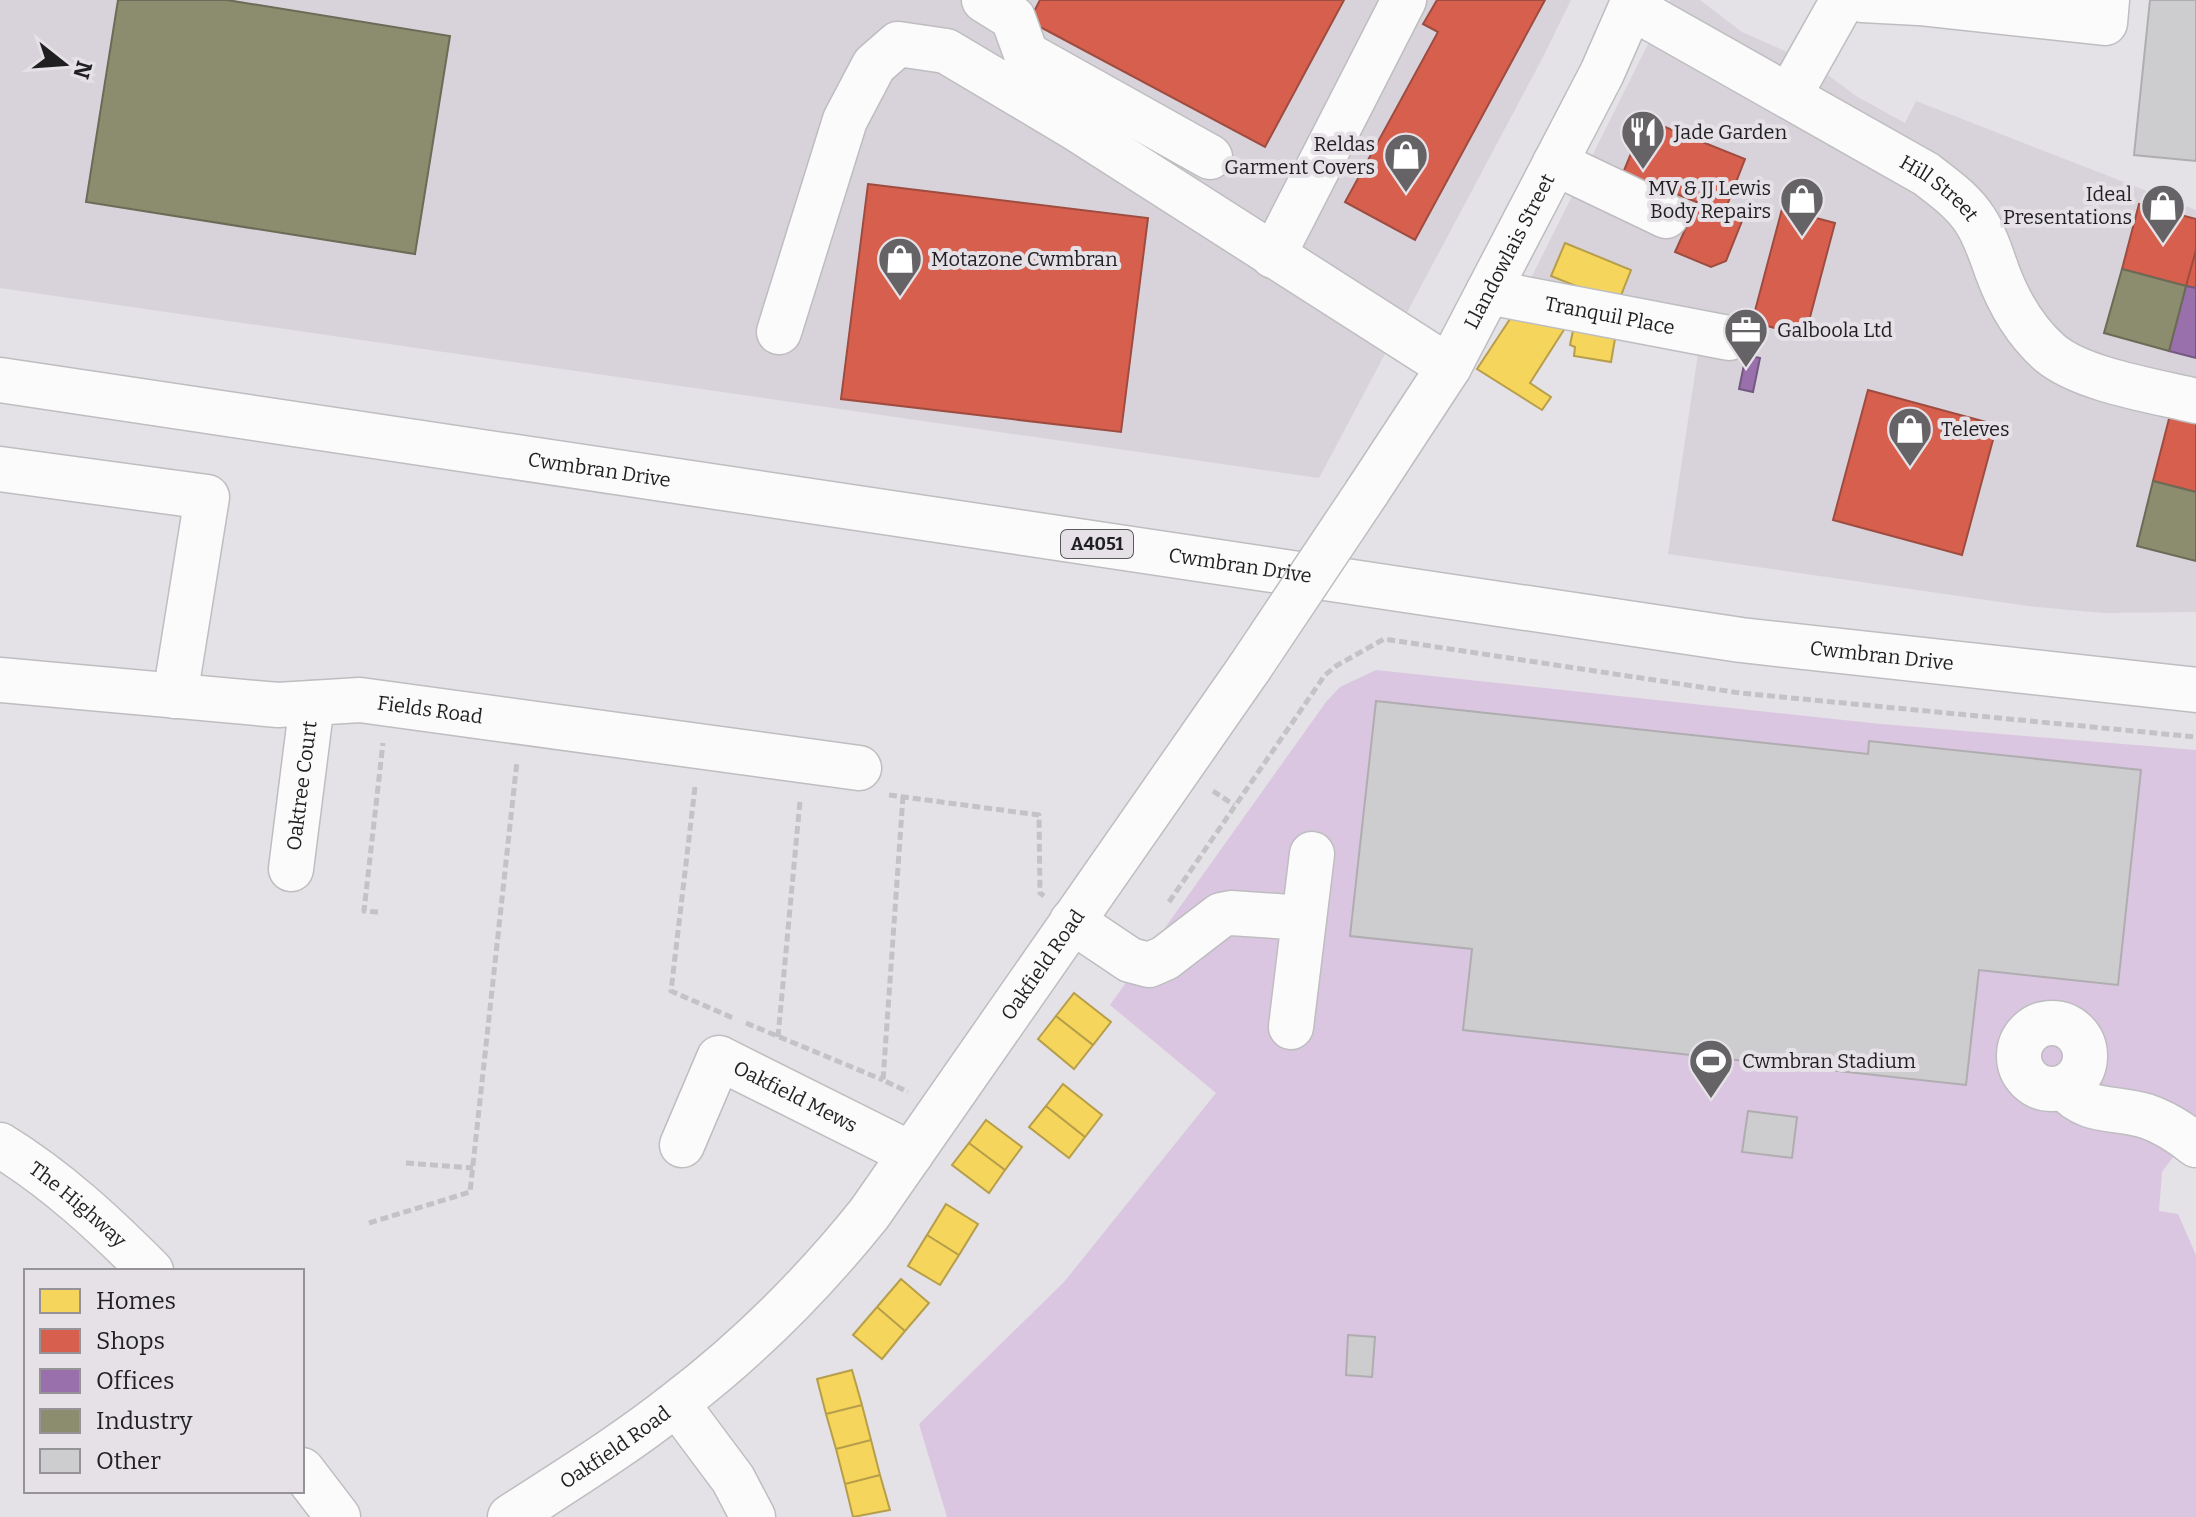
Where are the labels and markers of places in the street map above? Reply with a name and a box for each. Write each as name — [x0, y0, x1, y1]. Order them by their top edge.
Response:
restaurant icon: Jade Garden — [1619, 108, 1667, 171]
place label: Jade Garden — [1673, 120, 1788, 144]
shop icon: Reldas Garment Covers — [1382, 131, 1430, 194]
place label: Reldas Garment Covers — [1224, 132, 1375, 179]
shop icon: MV & JJ Lewis Body Repairs — [1778, 175, 1826, 238]
place label: MV & JJ Lewis Body Repairs — [1648, 176, 1771, 223]
place label: Ideal Presentations — [2003, 182, 2132, 229]
shop icon: Ideal Presentations — [2139, 182, 2187, 245]
shop icon: Motazone Cwmbran — [876, 235, 924, 298]
place label: Motazone Cwmbran — [931, 247, 1118, 271]
office icon: Galboola Ltd — [1722, 306, 1770, 369]
place label: Galboola Ltd — [1777, 318, 1893, 342]
shop icon: Televes — [1886, 405, 1934, 468]
place label: Televes — [1941, 417, 2010, 441]
sports icon: Cwmbran Stadium — [1687, 1037, 1735, 1100]
place label: Cwmbran Stadium — [1742, 1049, 1916, 1073]

